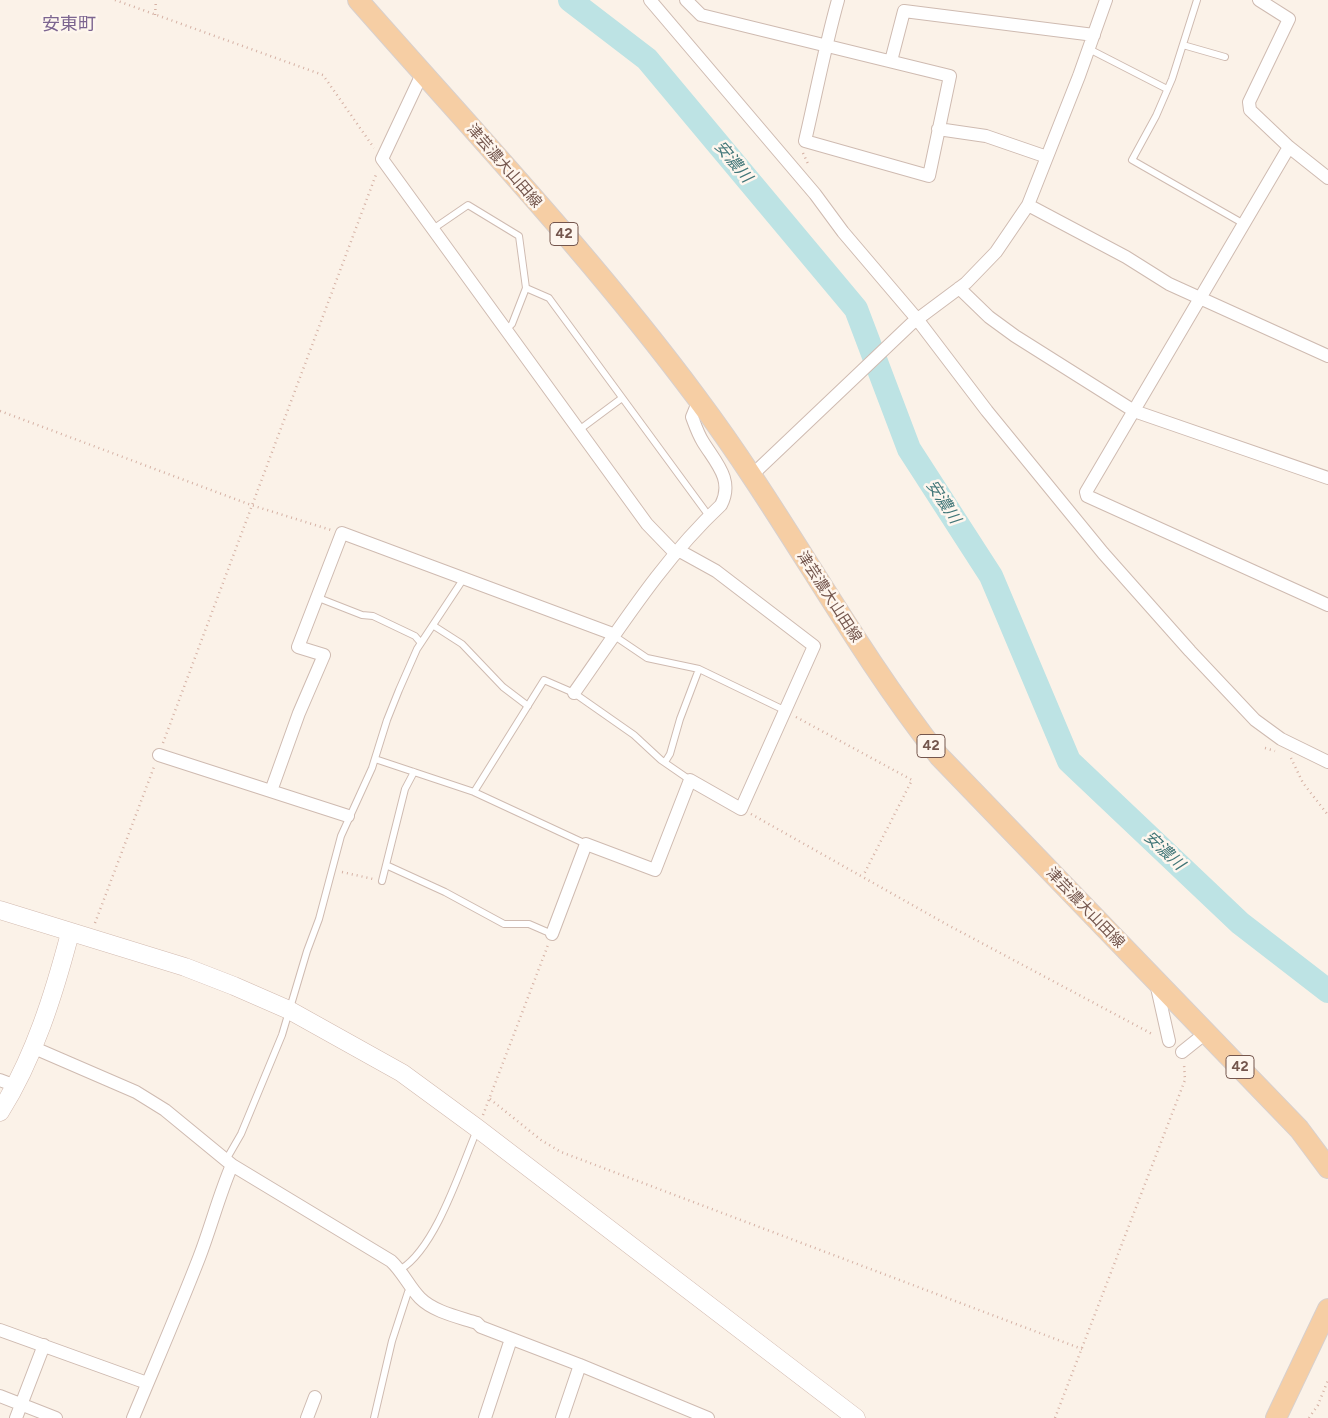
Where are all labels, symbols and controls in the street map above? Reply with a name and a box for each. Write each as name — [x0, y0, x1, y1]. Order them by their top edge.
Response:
district label: 安東町 — [42, 14, 96, 36]
street label: 津芸濃大山田線 — [463, 120, 545, 212]
water label: 安濃川 — [710, 137, 756, 187]
road number: 42 — [550, 222, 578, 245]
water label: 安濃川 — [922, 477, 964, 527]
street label: 津芸濃大山田線 — [793, 548, 865, 646]
road number: 42 — [917, 734, 945, 758]
water label: 安濃川 — [1140, 828, 1188, 874]
street label: 津芸濃大山田線 — [1042, 864, 1128, 952]
road number: 42 — [1226, 1056, 1254, 1078]

